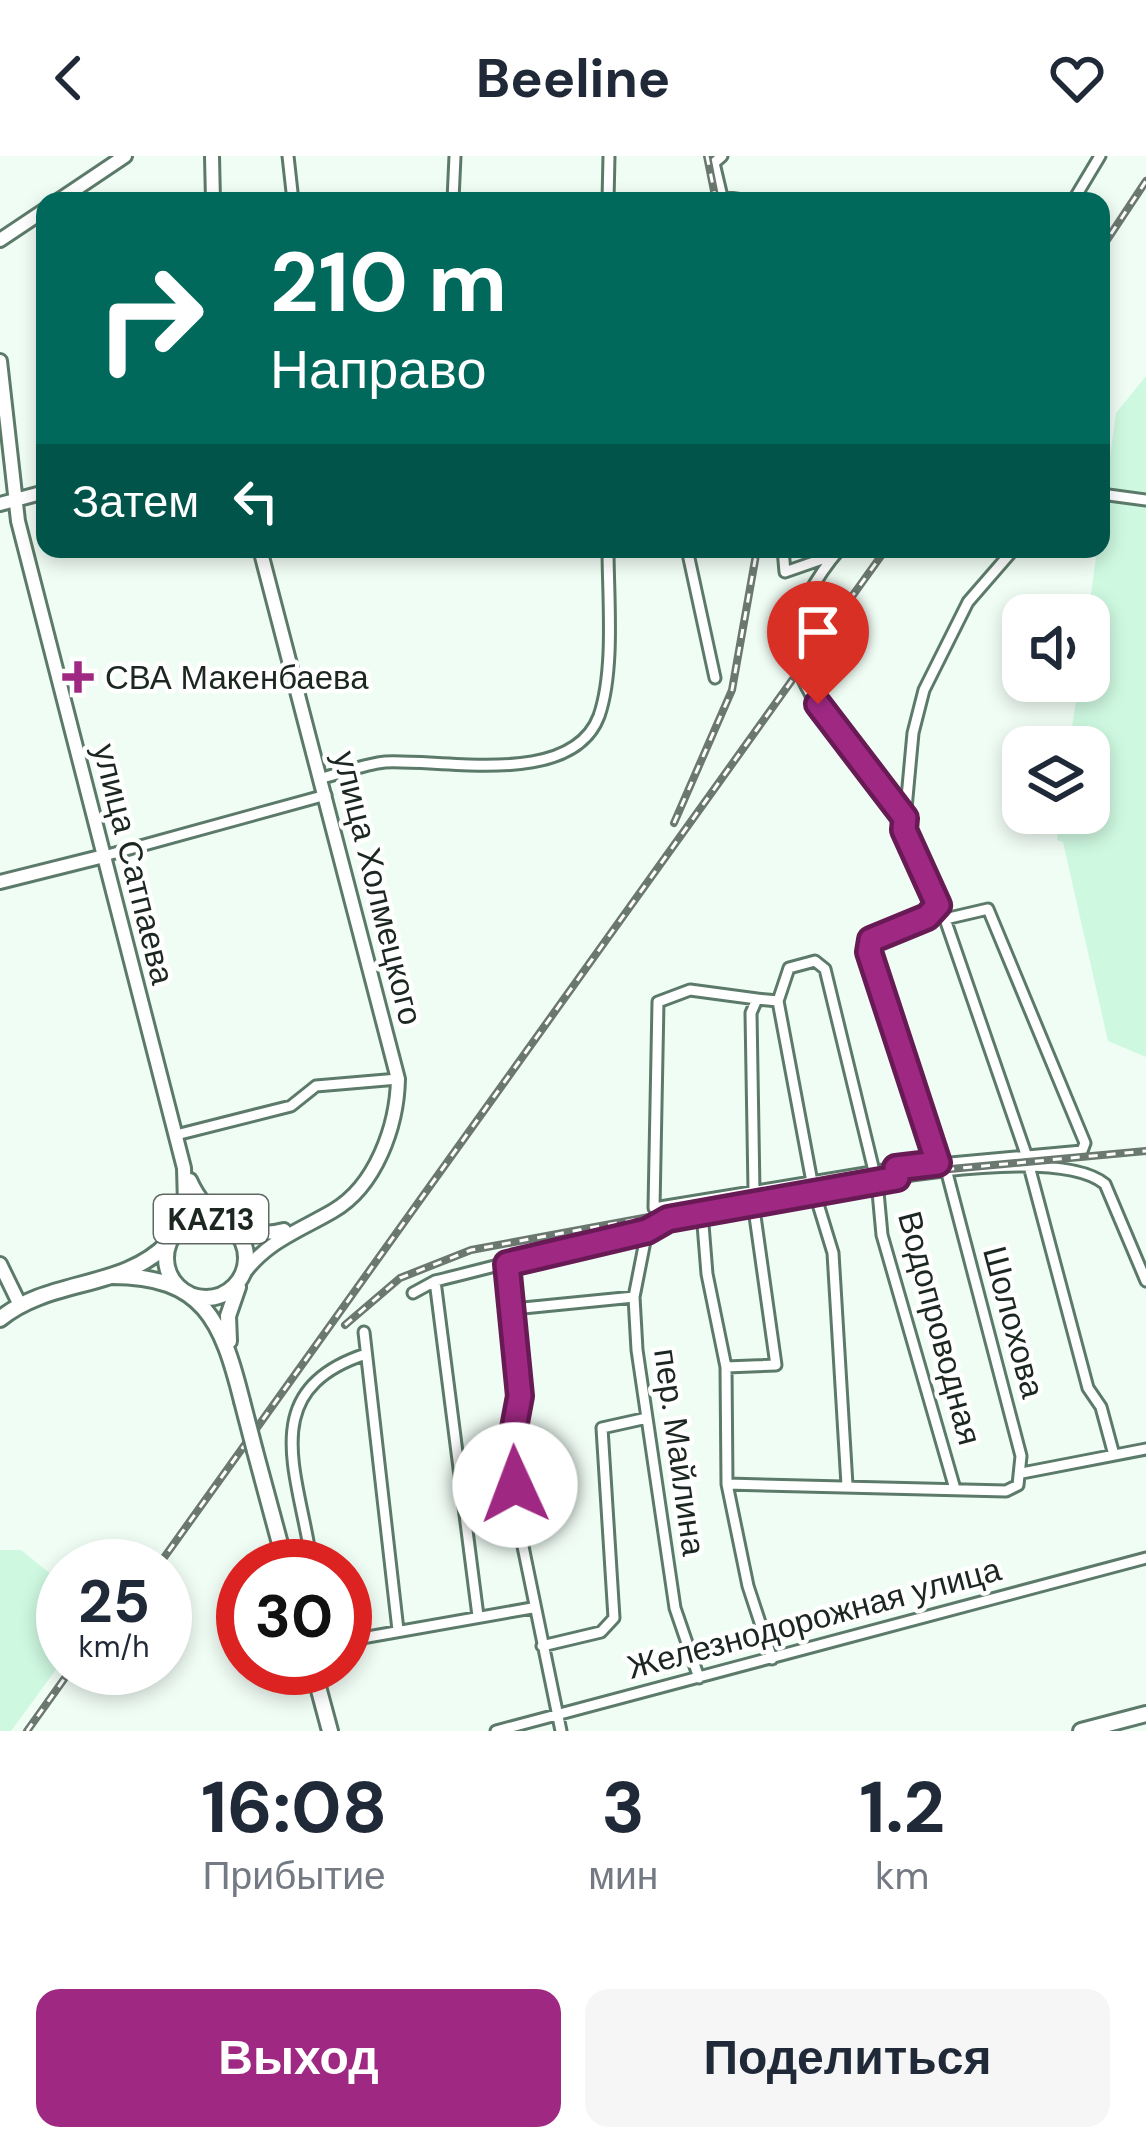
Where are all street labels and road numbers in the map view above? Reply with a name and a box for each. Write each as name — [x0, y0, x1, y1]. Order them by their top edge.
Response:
street label: улица Сатпаева — [83, 739, 185, 989]
street label: улица Холмецкого — [323, 747, 433, 1029]
road number: KAZ13 — [154, 1195, 268, 1243]
street label: Водопроводная — [888, 1206, 992, 1450]
street label: Шолохова — [973, 1241, 1055, 1403]
street label: пер. Майлина — [644, 1346, 716, 1559]
street label: Железнодорожная улица — [622, 1547, 1006, 1689]

